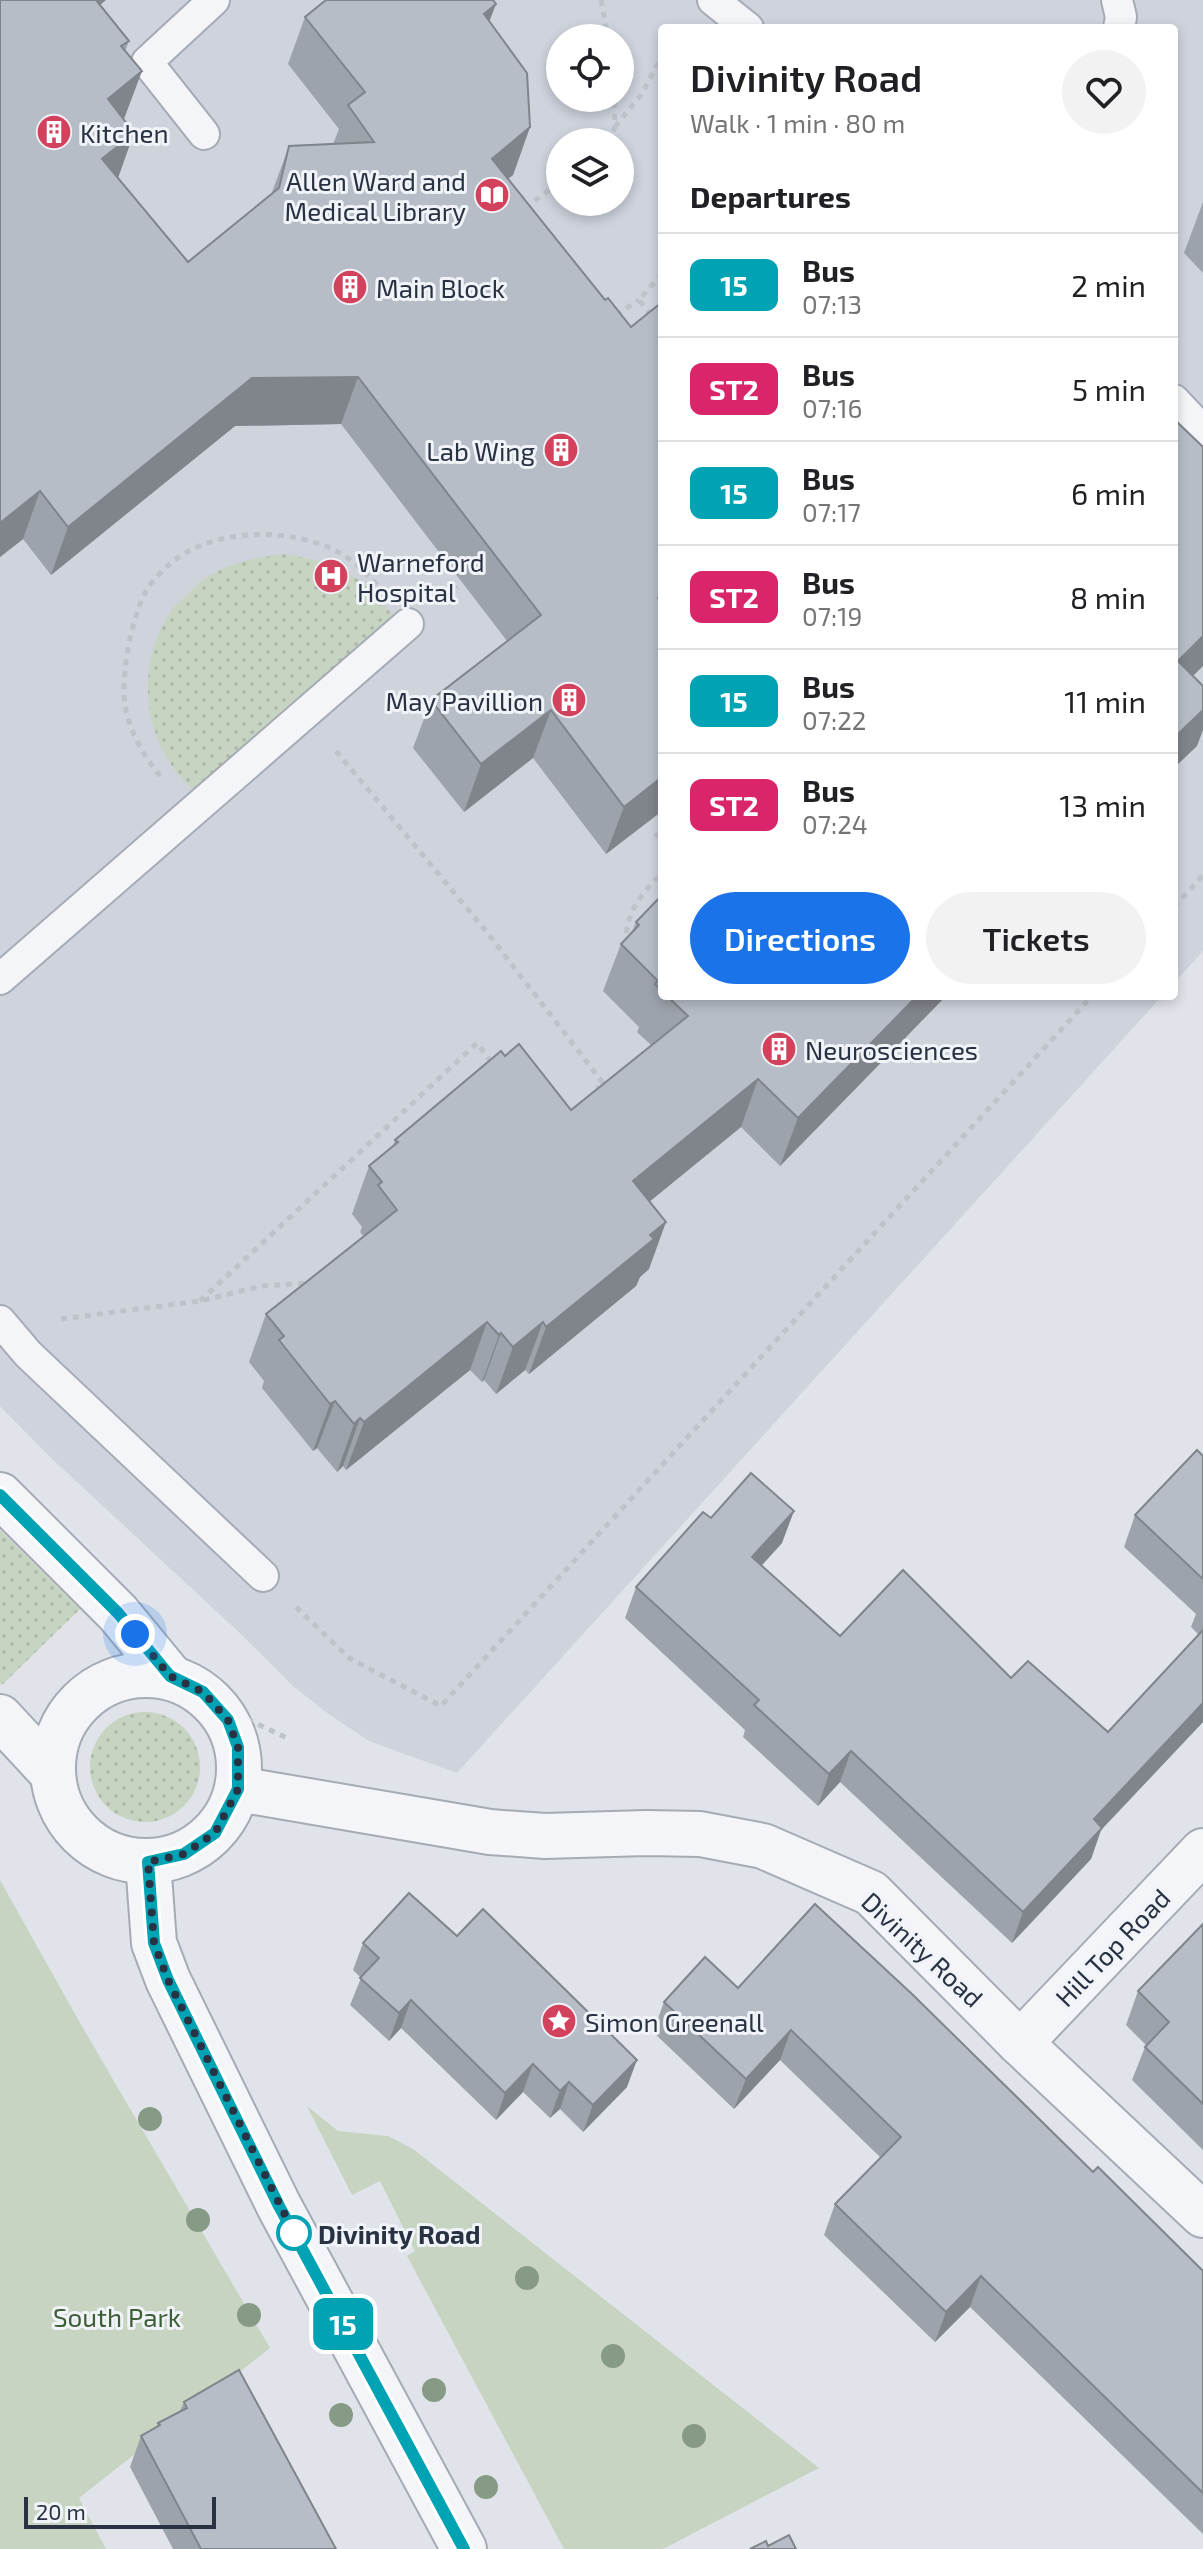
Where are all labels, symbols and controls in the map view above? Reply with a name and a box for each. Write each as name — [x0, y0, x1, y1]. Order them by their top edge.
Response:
map controls — [546, 24, 634, 216]
button: locate — [546, 24, 634, 112]
button: heart — [1062, 50, 1146, 134]
text: Divinity Road — [690, 54, 922, 100]
text: Walk · 1 min · 80 m — [690, 107, 905, 138]
building icon: Kitchen — [35, 113, 73, 151]
place label: Kitchen — [80, 117, 169, 148]
button: layers — [546, 128, 634, 216]
place label: Allen Ward and Medical Library — [285, 165, 466, 226]
library icon: Allen Ward and Medical Library — [473, 176, 511, 214]
text: Departures — [690, 178, 851, 214]
text: Bus — [802, 252, 855, 288]
text: 2 min — [1071, 267, 1146, 303]
building icon: Main Block — [331, 268, 369, 306]
text: 15 — [720, 268, 748, 302]
place label: Main Block — [376, 272, 505, 303]
text: 07:13 — [802, 288, 862, 319]
text: Bus — [802, 356, 855, 392]
text: 5 min — [1072, 371, 1146, 407]
text: ST2 — [709, 372, 759, 406]
text: 07:16 — [802, 392, 862, 423]
building icon: Lab Wing — [542, 431, 580, 469]
place label: Lab Wing — [426, 435, 535, 466]
text: Bus — [802, 460, 855, 496]
text: 6 min — [1071, 475, 1146, 511]
text: 15 — [720, 476, 748, 510]
text: 07:17 — [802, 496, 861, 527]
place label: Warneford Hospital — [357, 546, 485, 607]
hospital icon: Warneford Hospital — [312, 557, 350, 595]
text: Bus — [802, 564, 855, 600]
text: 8 min — [1070, 579, 1146, 615]
text: ST2 — [709, 580, 759, 614]
text: 07:19 — [802, 600, 862, 631]
text: Bus — [802, 668, 855, 704]
building icon: May Pavillion — [550, 681, 588, 719]
text: 11 min — [1064, 683, 1146, 719]
text: 15 — [720, 684, 748, 718]
place label: May Pavillion — [385, 685, 543, 716]
text: 07:22 — [802, 704, 866, 735]
text: Bus — [802, 772, 855, 808]
text: 13 min — [1060, 787, 1146, 823]
text: ST2 — [709, 788, 759, 822]
text: 07:24 — [802, 808, 868, 839]
button: Directions — [690, 892, 910, 984]
button: Tickets — [926, 892, 1146, 984]
building icon: Neurosciences — [760, 1030, 798, 1068]
place label: Neurosciences — [805, 1034, 978, 1065]
your location — [115, 1614, 155, 1654]
street label: Hill Top Road — [1048, 1882, 1176, 2012]
street label: Divinity Road — [856, 1885, 990, 2013]
place icon: Simon Greenall — [540, 2002, 578, 2040]
place label: Simon Greenall — [585, 2006, 764, 2037]
marker: Divinity Road — [277, 2216, 311, 2250]
place label: Divinity Road — [318, 2218, 480, 2250]
line badge: 15 — [307, 2298, 379, 2350]
park label: South Park — [53, 2301, 181, 2332]
text: 15 — [329, 2307, 357, 2341]
scale bar — [24, 2493, 216, 2529]
text: 20 m — [36, 2498, 86, 2524]

